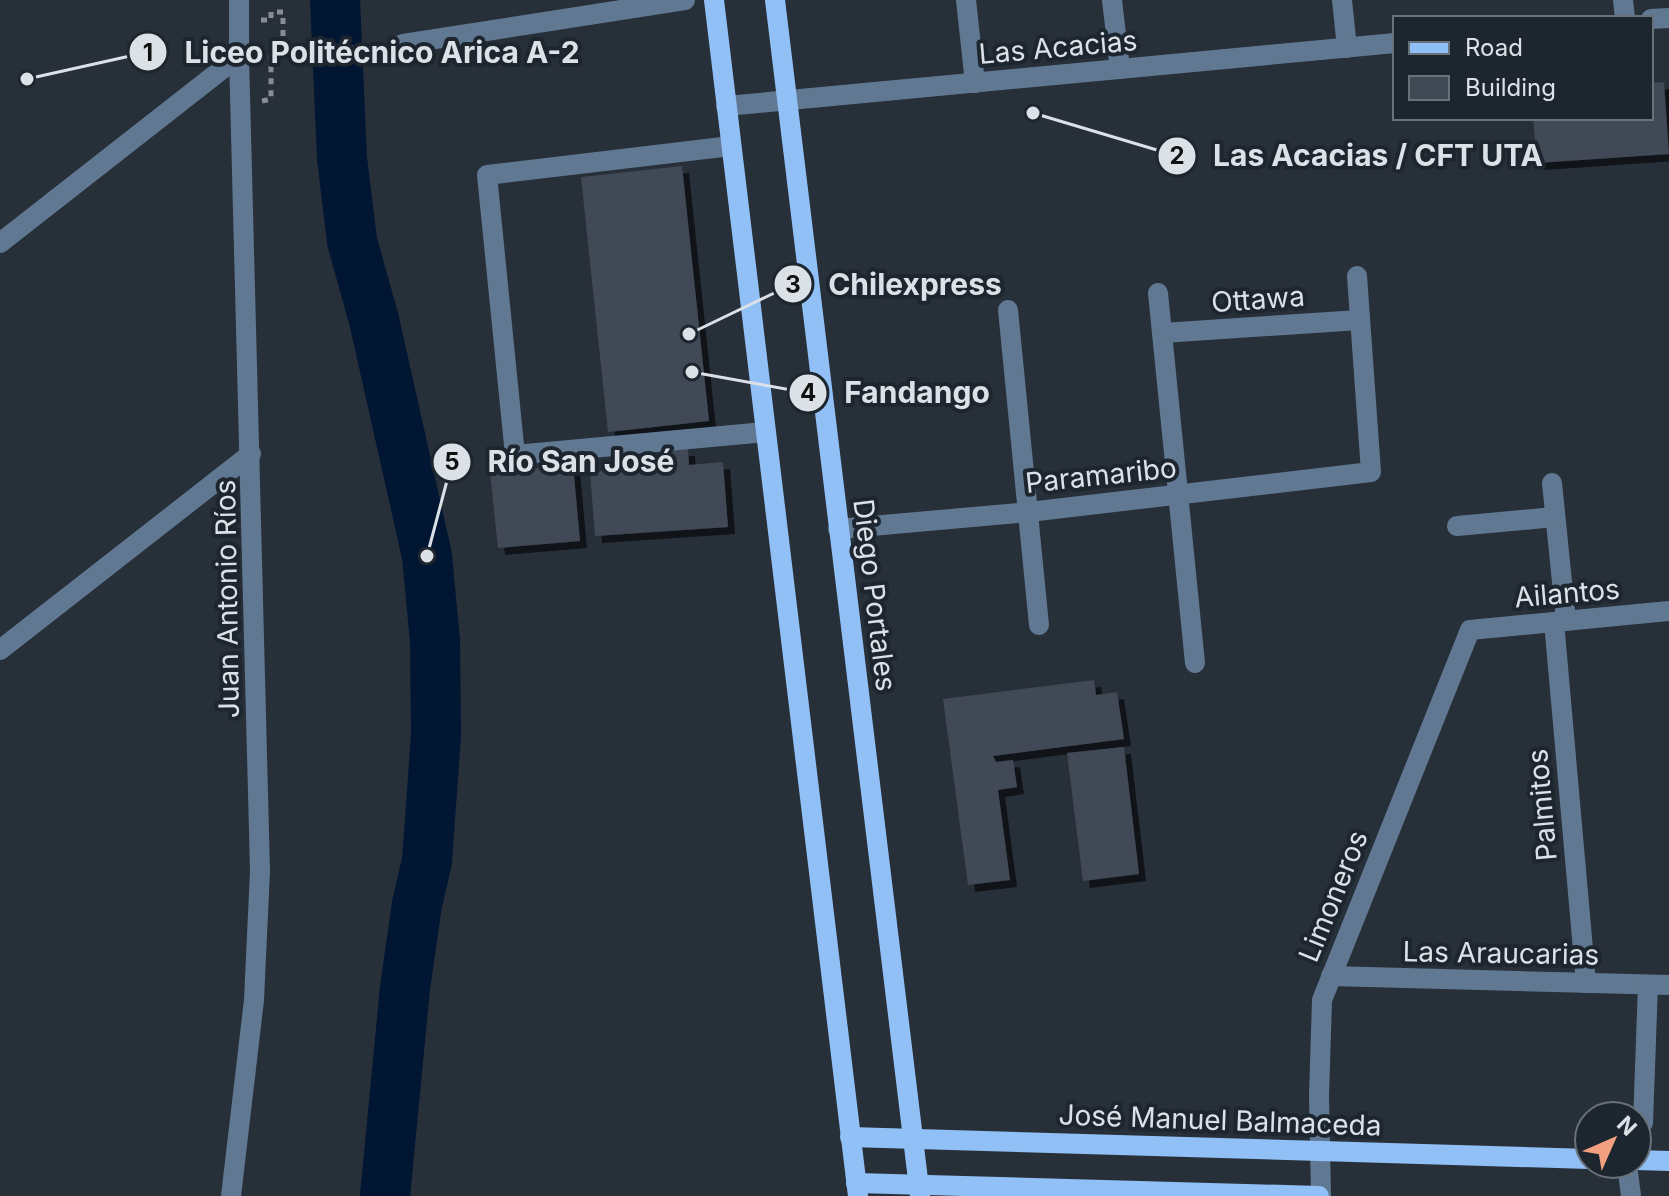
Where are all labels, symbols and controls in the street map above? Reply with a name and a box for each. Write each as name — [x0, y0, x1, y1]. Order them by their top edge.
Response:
legend — [1393, 16, 1653, 120]
street label: Las Acacias — [977, 23, 1139, 71]
callout: Liceo Politécnico Arica A-2 — [128, 25, 595, 79]
text: Road — [1465, 33, 1523, 62]
text: Liceo Politécnico Arica A-2 — [184, 34, 580, 70]
text: 1 — [143, 38, 153, 67]
text: Building — [1465, 73, 1556, 102]
callout: Las Acacias / CFT UTA — [1157, 129, 1559, 183]
text: Las Acacias / CFT UTA — [1213, 137, 1543, 173]
text: 2 — [1169, 141, 1185, 170]
callout: Chilexpress — [773, 257, 1018, 311]
text: Chilexpress — [828, 266, 1002, 302]
text: 3 — [785, 270, 801, 299]
street label: Ottawa — [1210, 279, 1306, 319]
callout: Fandango — [788, 366, 1006, 420]
text: Fandango — [844, 374, 990, 410]
text: 4 — [800, 378, 816, 407]
callout: Río San José — [432, 435, 690, 489]
text: Río San José — [488, 443, 674, 479]
text: 5 — [444, 447, 460, 476]
street label: Paramaribo — [1024, 450, 1178, 500]
street label: Juan Antonio Ríos — [208, 479, 246, 719]
street label: Diego Portales — [846, 497, 904, 693]
street label: Ailantos — [1513, 571, 1621, 615]
street label: Palmitos — [1520, 748, 1564, 862]
street label: Limoneros — [1291, 825, 1375, 967]
street label: Las Araucarias — [1402, 934, 1600, 972]
street label: José Manuel Balmaceda — [1058, 1097, 1382, 1143]
north arrow — [1573, 1100, 1653, 1180]
text: N — [1612, 1111, 1642, 1141]

